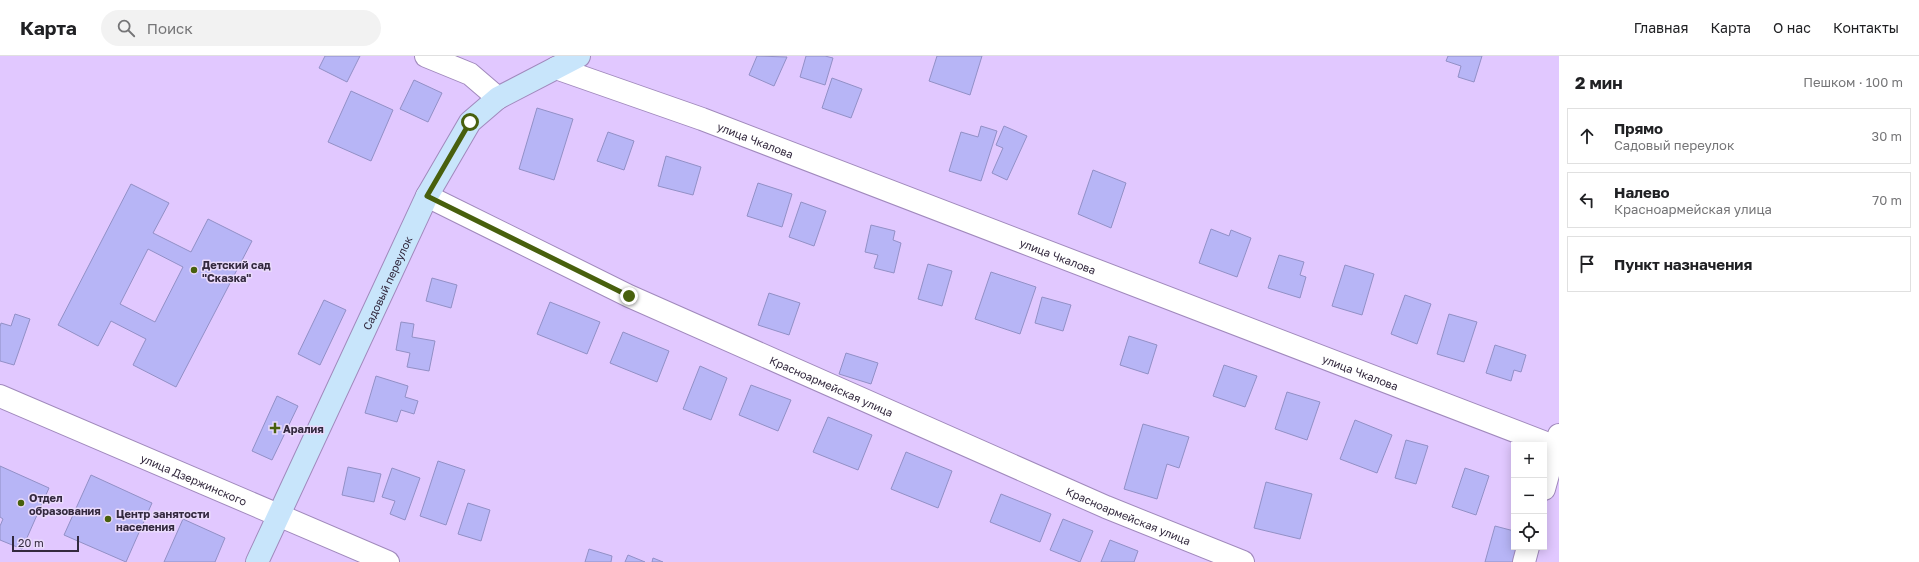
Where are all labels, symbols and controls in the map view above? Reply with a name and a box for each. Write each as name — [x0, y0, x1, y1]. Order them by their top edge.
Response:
search box — [101, 10, 381, 46]
text: Карта — [20, 16, 77, 39]
icon: search — [115, 17, 137, 39]
text: Поиск — [147, 19, 193, 37]
text: Главная — [1634, 19, 1688, 36]
text: Карта — [1710, 19, 1751, 36]
text: О нас — [1773, 19, 1811, 36]
text: Контакты — [1833, 19, 1899, 36]
text: 2 мин — [1575, 72, 1623, 93]
text: Пешком · 100 m — [1803, 74, 1903, 90]
route start — [461, 113, 479, 131]
street label: улица Чкалова — [716, 119, 795, 160]
text: Прямо — [1614, 119, 1663, 137]
icon: ahead — [1576, 125, 1598, 147]
text: 30 m — [1872, 128, 1902, 144]
text: Садовый переулок — [1614, 137, 1734, 153]
text: Налево — [1614, 183, 1670, 201]
icon: left — [1576, 189, 1598, 211]
text: 70 m — [1872, 192, 1902, 208]
text: Красноармейская улица — [1614, 201, 1772, 217]
street label: Садовый переулок — [359, 233, 414, 332]
street label: улица Чкалова — [1018, 235, 1098, 276]
icon: arrive — [1576, 253, 1598, 275]
text: Пункт назначения — [1614, 255, 1752, 273]
place label: Детский сад "Сказка" — [202, 258, 271, 284]
marker: Детский сад "Сказка" — [189, 265, 199, 275]
route end — [620, 287, 638, 305]
street label: улица Чкалова — [1321, 351, 1400, 392]
street label: Красноармейская улица — [768, 353, 895, 419]
place label: Аралия — [283, 422, 324, 435]
marker: Аралия — [270, 423, 280, 433]
map controls — [1511, 442, 1547, 550]
button: + — [1511, 442, 1547, 478]
street label: улица Дзержинского — [139, 451, 249, 508]
button: − — [1511, 478, 1547, 514]
street label: Красноармейская улица — [1064, 484, 1193, 547]
place label: Отдел образования — [29, 491, 101, 517]
marker: Отдел образования — [16, 498, 26, 508]
place label: Центр занятости населения — [116, 507, 210, 533]
marker: Центр занятости населения — [103, 514, 113, 524]
button: locate — [1511, 514, 1547, 550]
scale bar — [12, 534, 79, 553]
text: 20 m — [18, 536, 44, 549]

